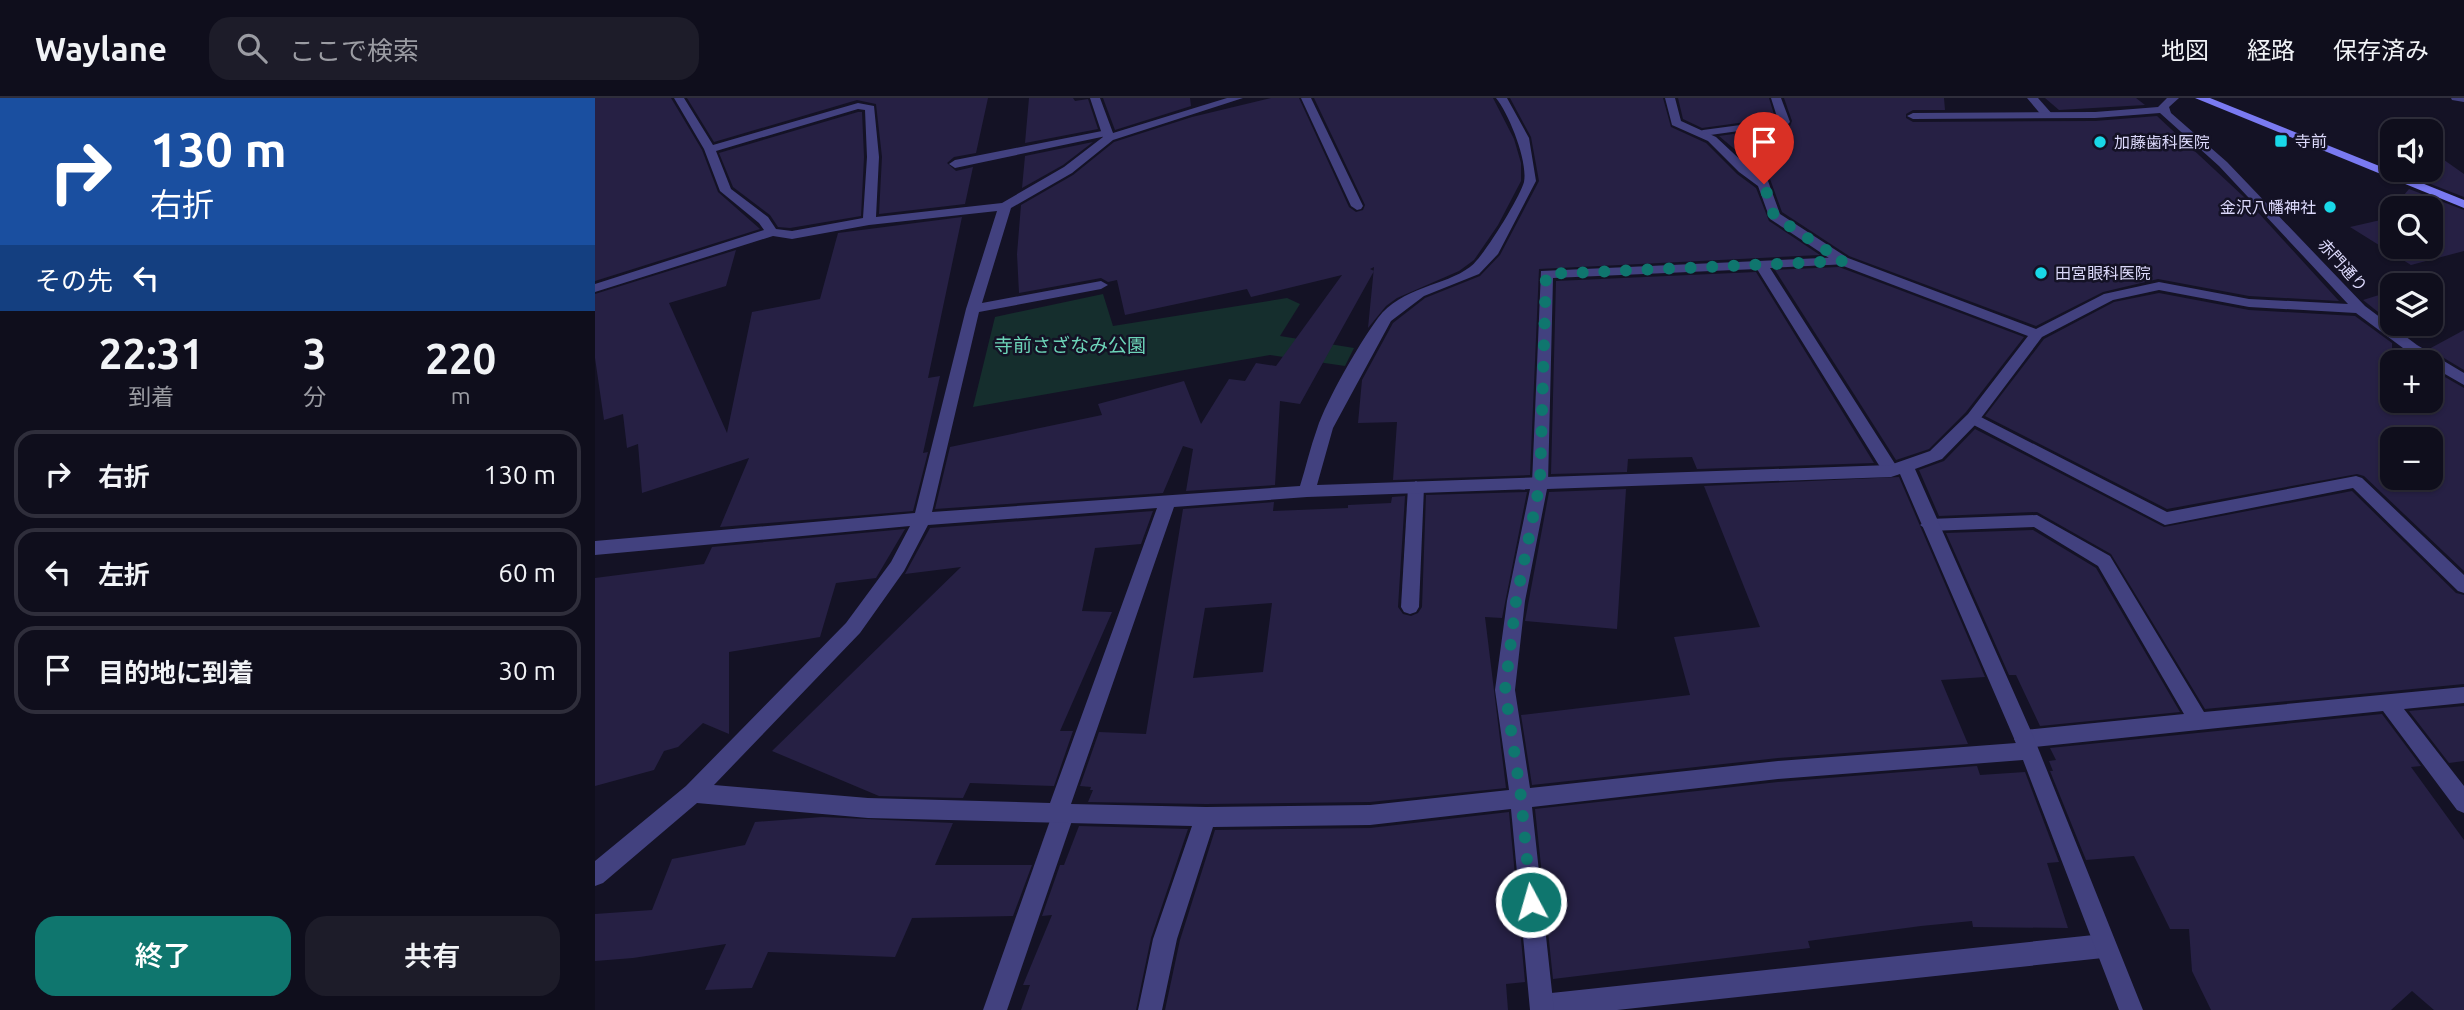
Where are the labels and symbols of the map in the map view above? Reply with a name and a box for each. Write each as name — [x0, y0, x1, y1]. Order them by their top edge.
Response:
pin — [1734, 112, 1794, 184]
place label: 寺前 — [2295, 132, 2327, 150]
place label: 加藤歯科医院 — [2114, 133, 2210, 151]
marker: 寺前 — [2273, 133, 2289, 149]
marker: 加藤歯科医院 — [2092, 134, 2108, 150]
place label: 金沢八幡神社 — [2220, 198, 2316, 216]
marker: 金沢八幡神社 — [2322, 199, 2338, 215]
street label: 赤門通り — [2315, 235, 2371, 295]
place label: 田宮眼科医院 — [2055, 264, 2151, 282]
marker: 田宮眼科医院 — [2033, 265, 2049, 281]
park label: 寺前さざなみ公園 — [994, 334, 1146, 356]
position arrow — [1494, 865, 1568, 939]

